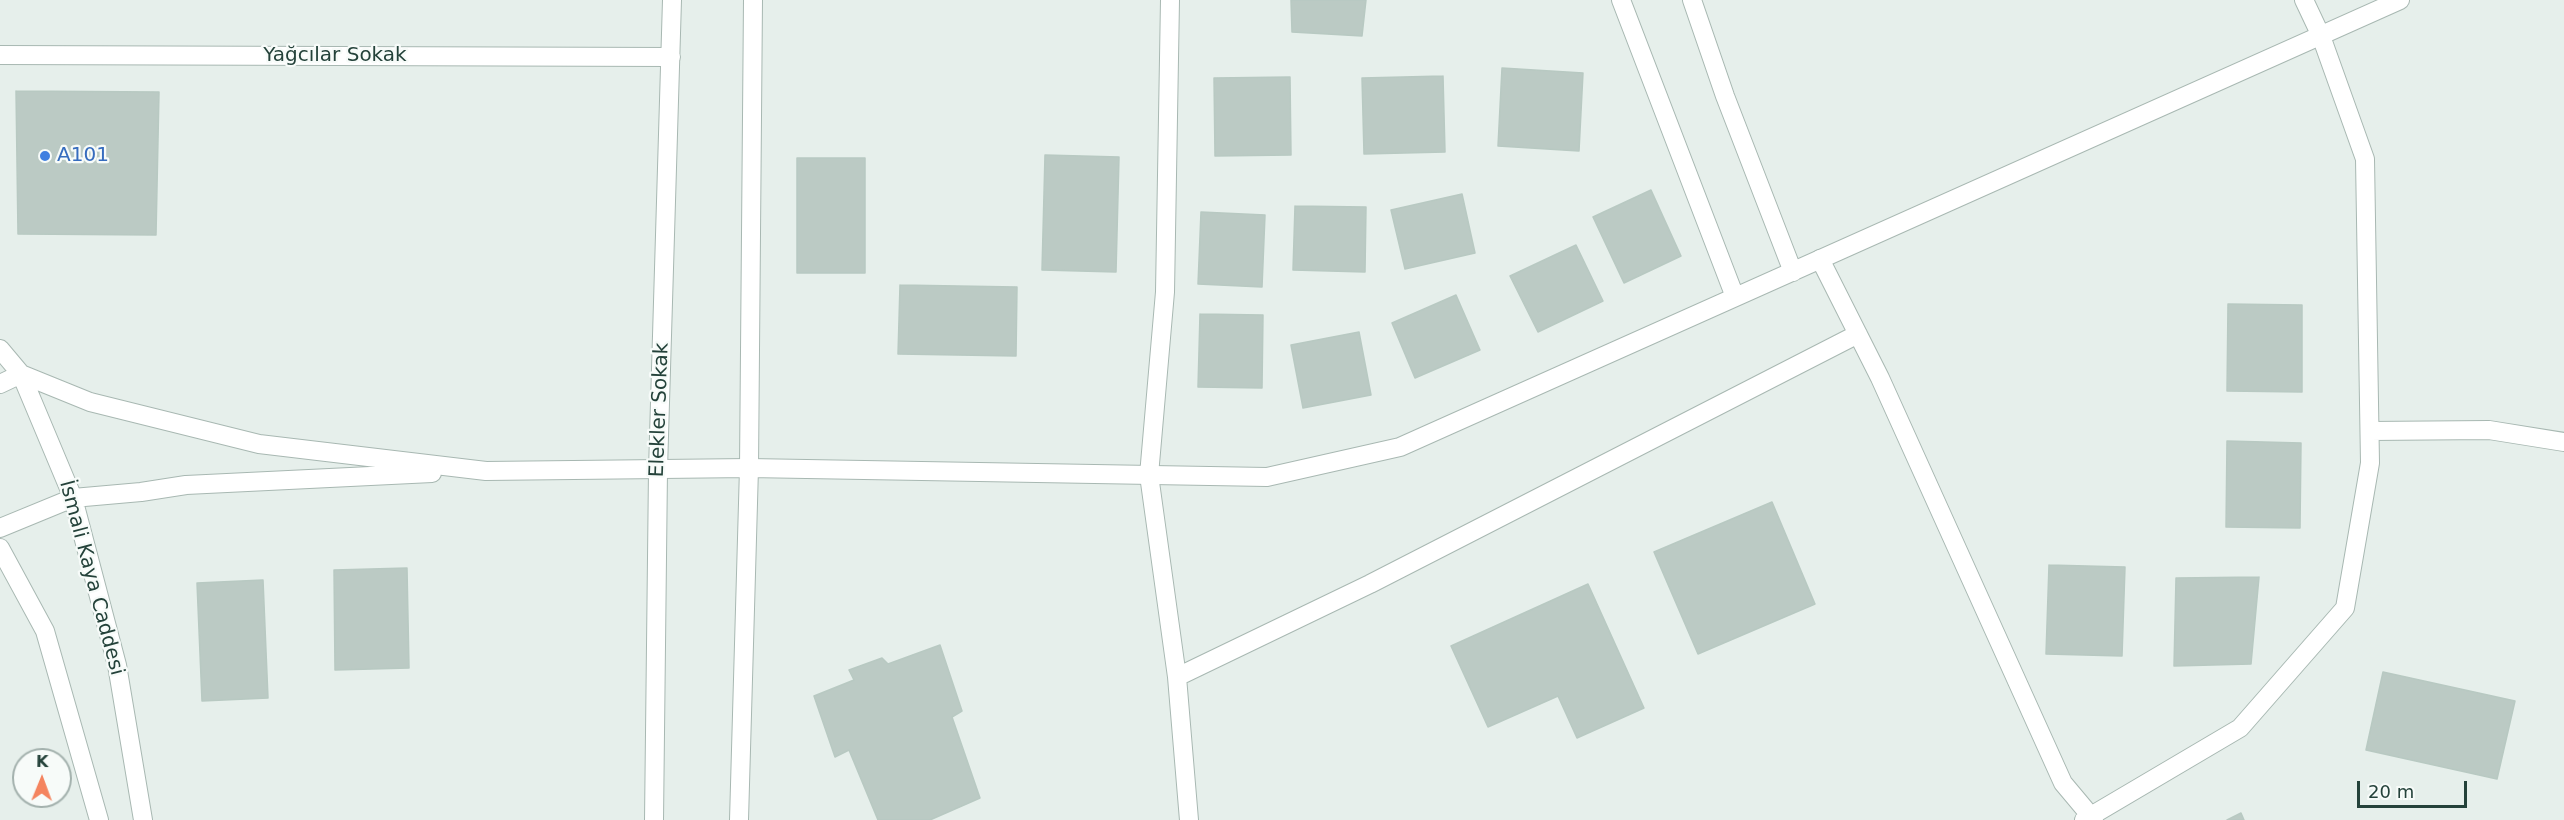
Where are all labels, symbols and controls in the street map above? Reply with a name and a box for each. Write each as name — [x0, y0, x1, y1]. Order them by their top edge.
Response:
street label: Yağcılar Sokak — [263, 44, 407, 68]
place label: A101 — [57, 144, 109, 168]
marker: A101 — [38, 149, 52, 163]
street label: Elekler Sokak — [646, 342, 674, 478]
street label: İsmali Kaya Caddesi — [53, 478, 129, 678]
north arrow — [12, 748, 72, 808]
text: K — [36, 752, 49, 771]
scale bar — [2360, 769, 2470, 807]
text: 20 m — [2368, 781, 2414, 802]

